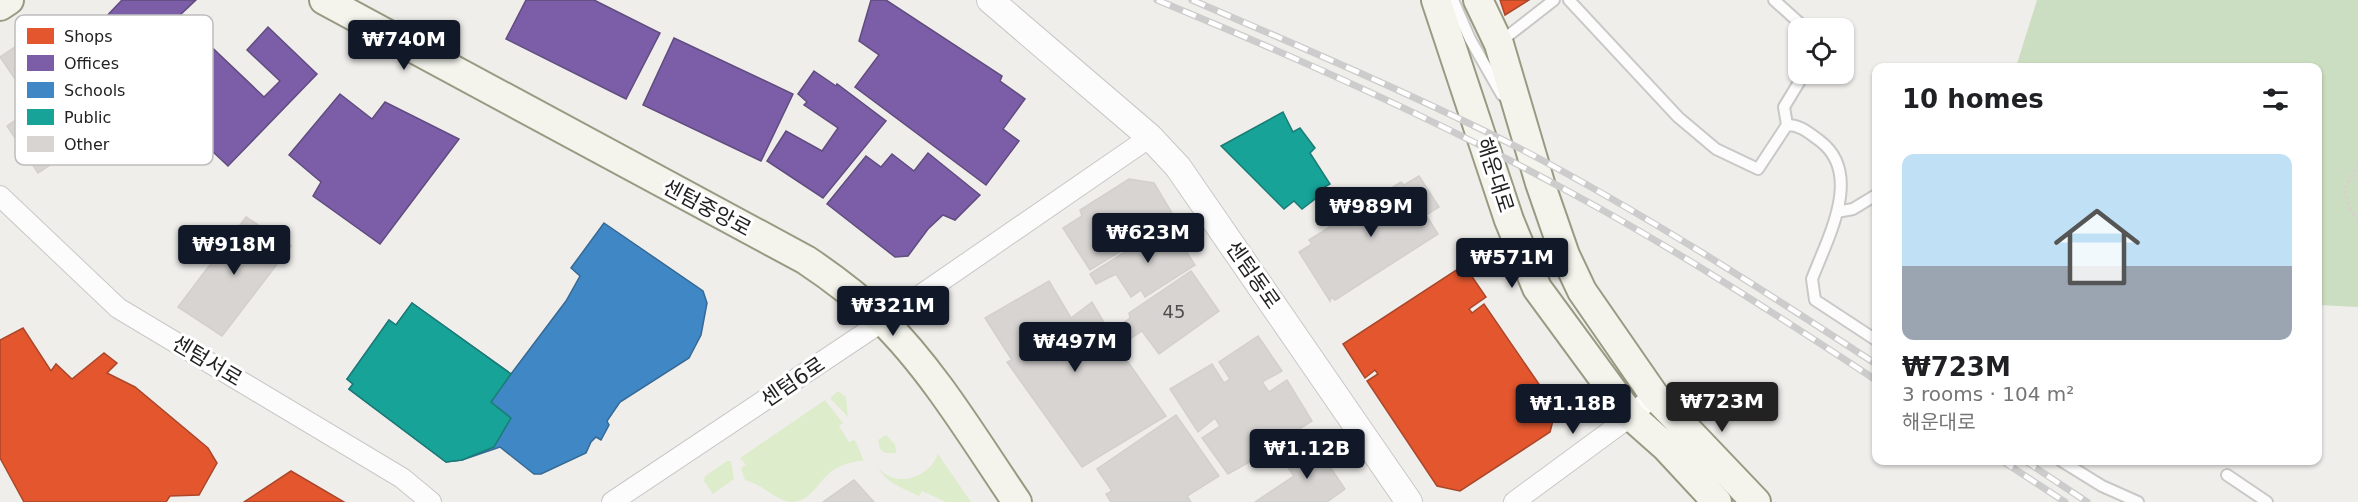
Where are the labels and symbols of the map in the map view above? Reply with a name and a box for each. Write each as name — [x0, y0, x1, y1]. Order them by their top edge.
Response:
legend — [15, 15, 213, 165]
pin: ₩740M — [362, 20, 446, 71]
text: Shops — [64, 27, 113, 46]
text: Offices — [64, 54, 119, 73]
text: Schools — [64, 81, 125, 100]
text: Public — [64, 108, 111, 127]
text: Other — [64, 135, 110, 154]
street label: 해운대로 — [1472, 135, 1518, 215]
street label: 센텀중앙로 — [659, 175, 755, 241]
pin: ₩989M — [1329, 187, 1413, 238]
pin: ₩623M — [1106, 213, 1190, 264]
pin: ₩918M — [192, 225, 276, 276]
street label: 센텀동로 — [1221, 236, 1285, 314]
pin: ₩571M — [1470, 238, 1554, 289]
pin: ₩321M — [851, 286, 935, 337]
house number: 45 — [1163, 301, 1185, 322]
pin: ₩497M — [1033, 322, 1117, 373]
street label: 센텀서로 — [168, 331, 246, 391]
street label: 센텀6로 — [757, 352, 829, 412]
pin: ₩723M — [1680, 382, 1764, 433]
pin: ₩1.18B — [1524, 384, 1622, 435]
pin: ₩1.12B — [1258, 429, 1356, 480]

